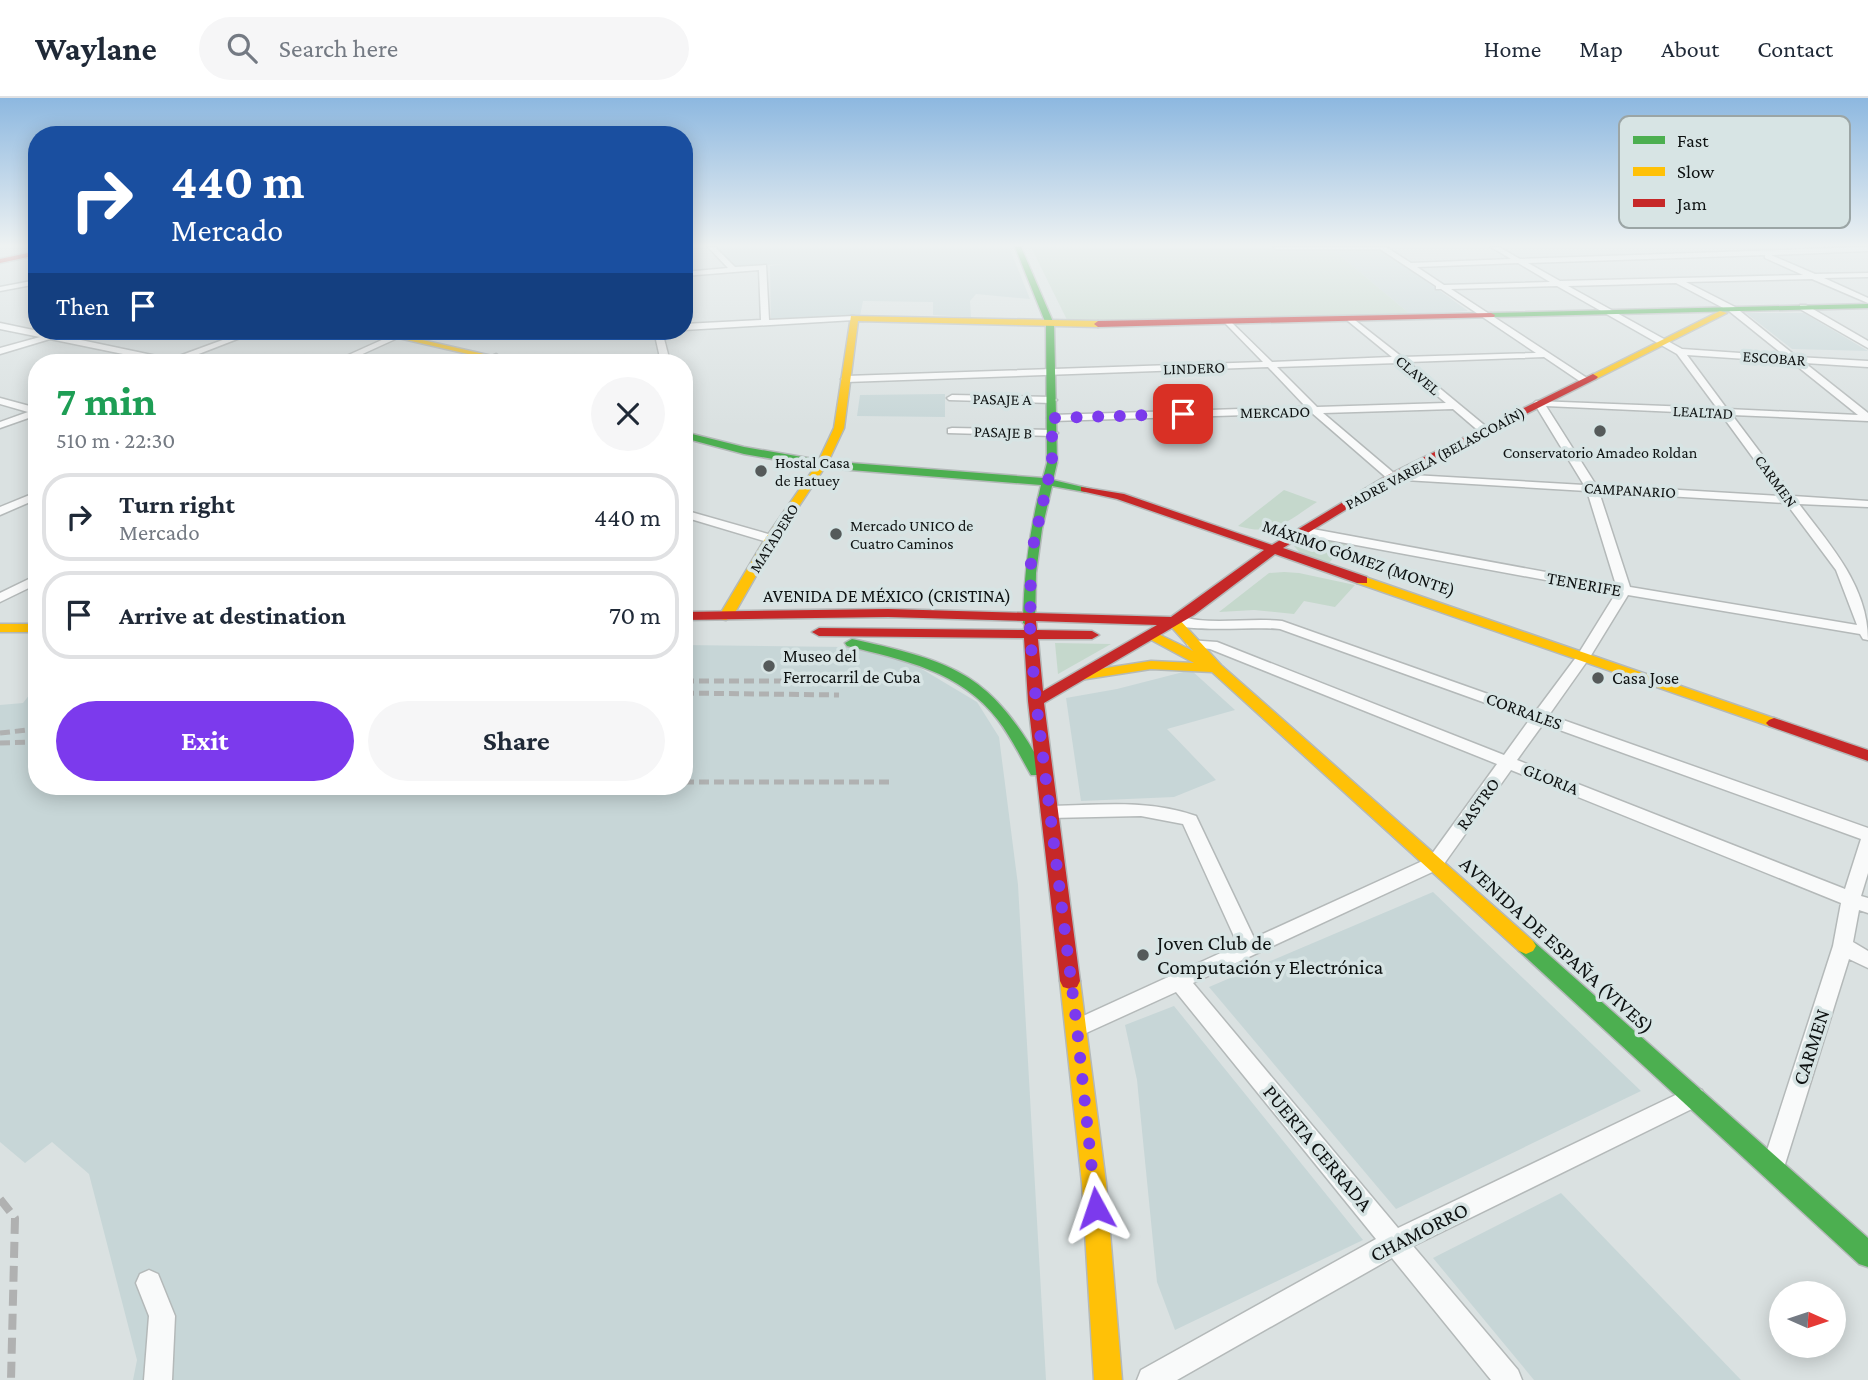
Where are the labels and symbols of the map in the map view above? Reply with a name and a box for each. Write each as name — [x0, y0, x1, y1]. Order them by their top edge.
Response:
legend — [1619, 116, 1850, 228]
text: Fast — [1677, 130, 1709, 151]
text: Slow — [1677, 161, 1714, 182]
text: Jam — [1675, 193, 1707, 214]
street label: ESCOBAR — [1742, 347, 1806, 369]
street label: CLAVEL — [1393, 352, 1443, 398]
street label: LINDERO — [1163, 358, 1225, 378]
pin — [1153, 384, 1213, 444]
street label: PASAJE A — [972, 390, 1032, 409]
street label: LEALTAD — [1672, 402, 1734, 422]
street label: MERCADO — [1240, 403, 1310, 421]
street label: PADRE VARELA (BELASCOAÍN) — [1342, 403, 1528, 513]
street label: PASAJE B — [973, 422, 1033, 443]
marker: Conservatorio Amadeo Roldan — [1592, 423, 1608, 439]
place label: Conservatorio Amadeo Roldan — [1503, 444, 1698, 461]
street label: CARMEN — [1752, 452, 1800, 510]
place label: Hostal Casa de Hatuey — [775, 454, 851, 490]
marker: Hostal Casa de Hatuey — [753, 463, 769, 479]
street label: CAMPANARIO — [1584, 479, 1676, 501]
street label: MATADERO — [746, 500, 802, 576]
street label: MÁXIMO GÓMEZ (MONTE) — [1260, 516, 1458, 601]
place label: Mercado UNICO de Cuatro Caminos — [850, 517, 973, 552]
marker: Mercado UNICO de Cuatro Caminos — [828, 526, 844, 542]
street label: TENERIFE — [1545, 568, 1623, 600]
street label: AVENIDA DE MÉXICO (CRISTINA) — [763, 586, 1011, 607]
place label: Museo del Ferrocarril de Cuba — [783, 646, 921, 687]
marker: Museo del Ferrocarril de Cuba — [761, 658, 777, 674]
place label: Casa Jose — [1612, 668, 1679, 688]
marker: Casa Jose — [1590, 670, 1606, 686]
street label: CORRALES — [1483, 688, 1565, 734]
street label: GLORIA — [1520, 759, 1582, 799]
street label: RASTRO — [1452, 774, 1504, 834]
street label: AVENIDA DE ESPAÑA (VIVES) — [1455, 851, 1659, 1039]
place label: Joven Club de Computación y Electrónica — [1155, 931, 1384, 979]
marker: Joven Club de Computación y Electrónica — [1135, 947, 1151, 963]
street label: CARMEN — [1787, 1006, 1835, 1088]
street label: PUERTA CERRADA — [1258, 1080, 1378, 1216]
position arrow — [1059, 1171, 1133, 1245]
street label: CHAMORRO — [1366, 1197, 1472, 1267]
north arrow — [1769, 1281, 1846, 1358]

